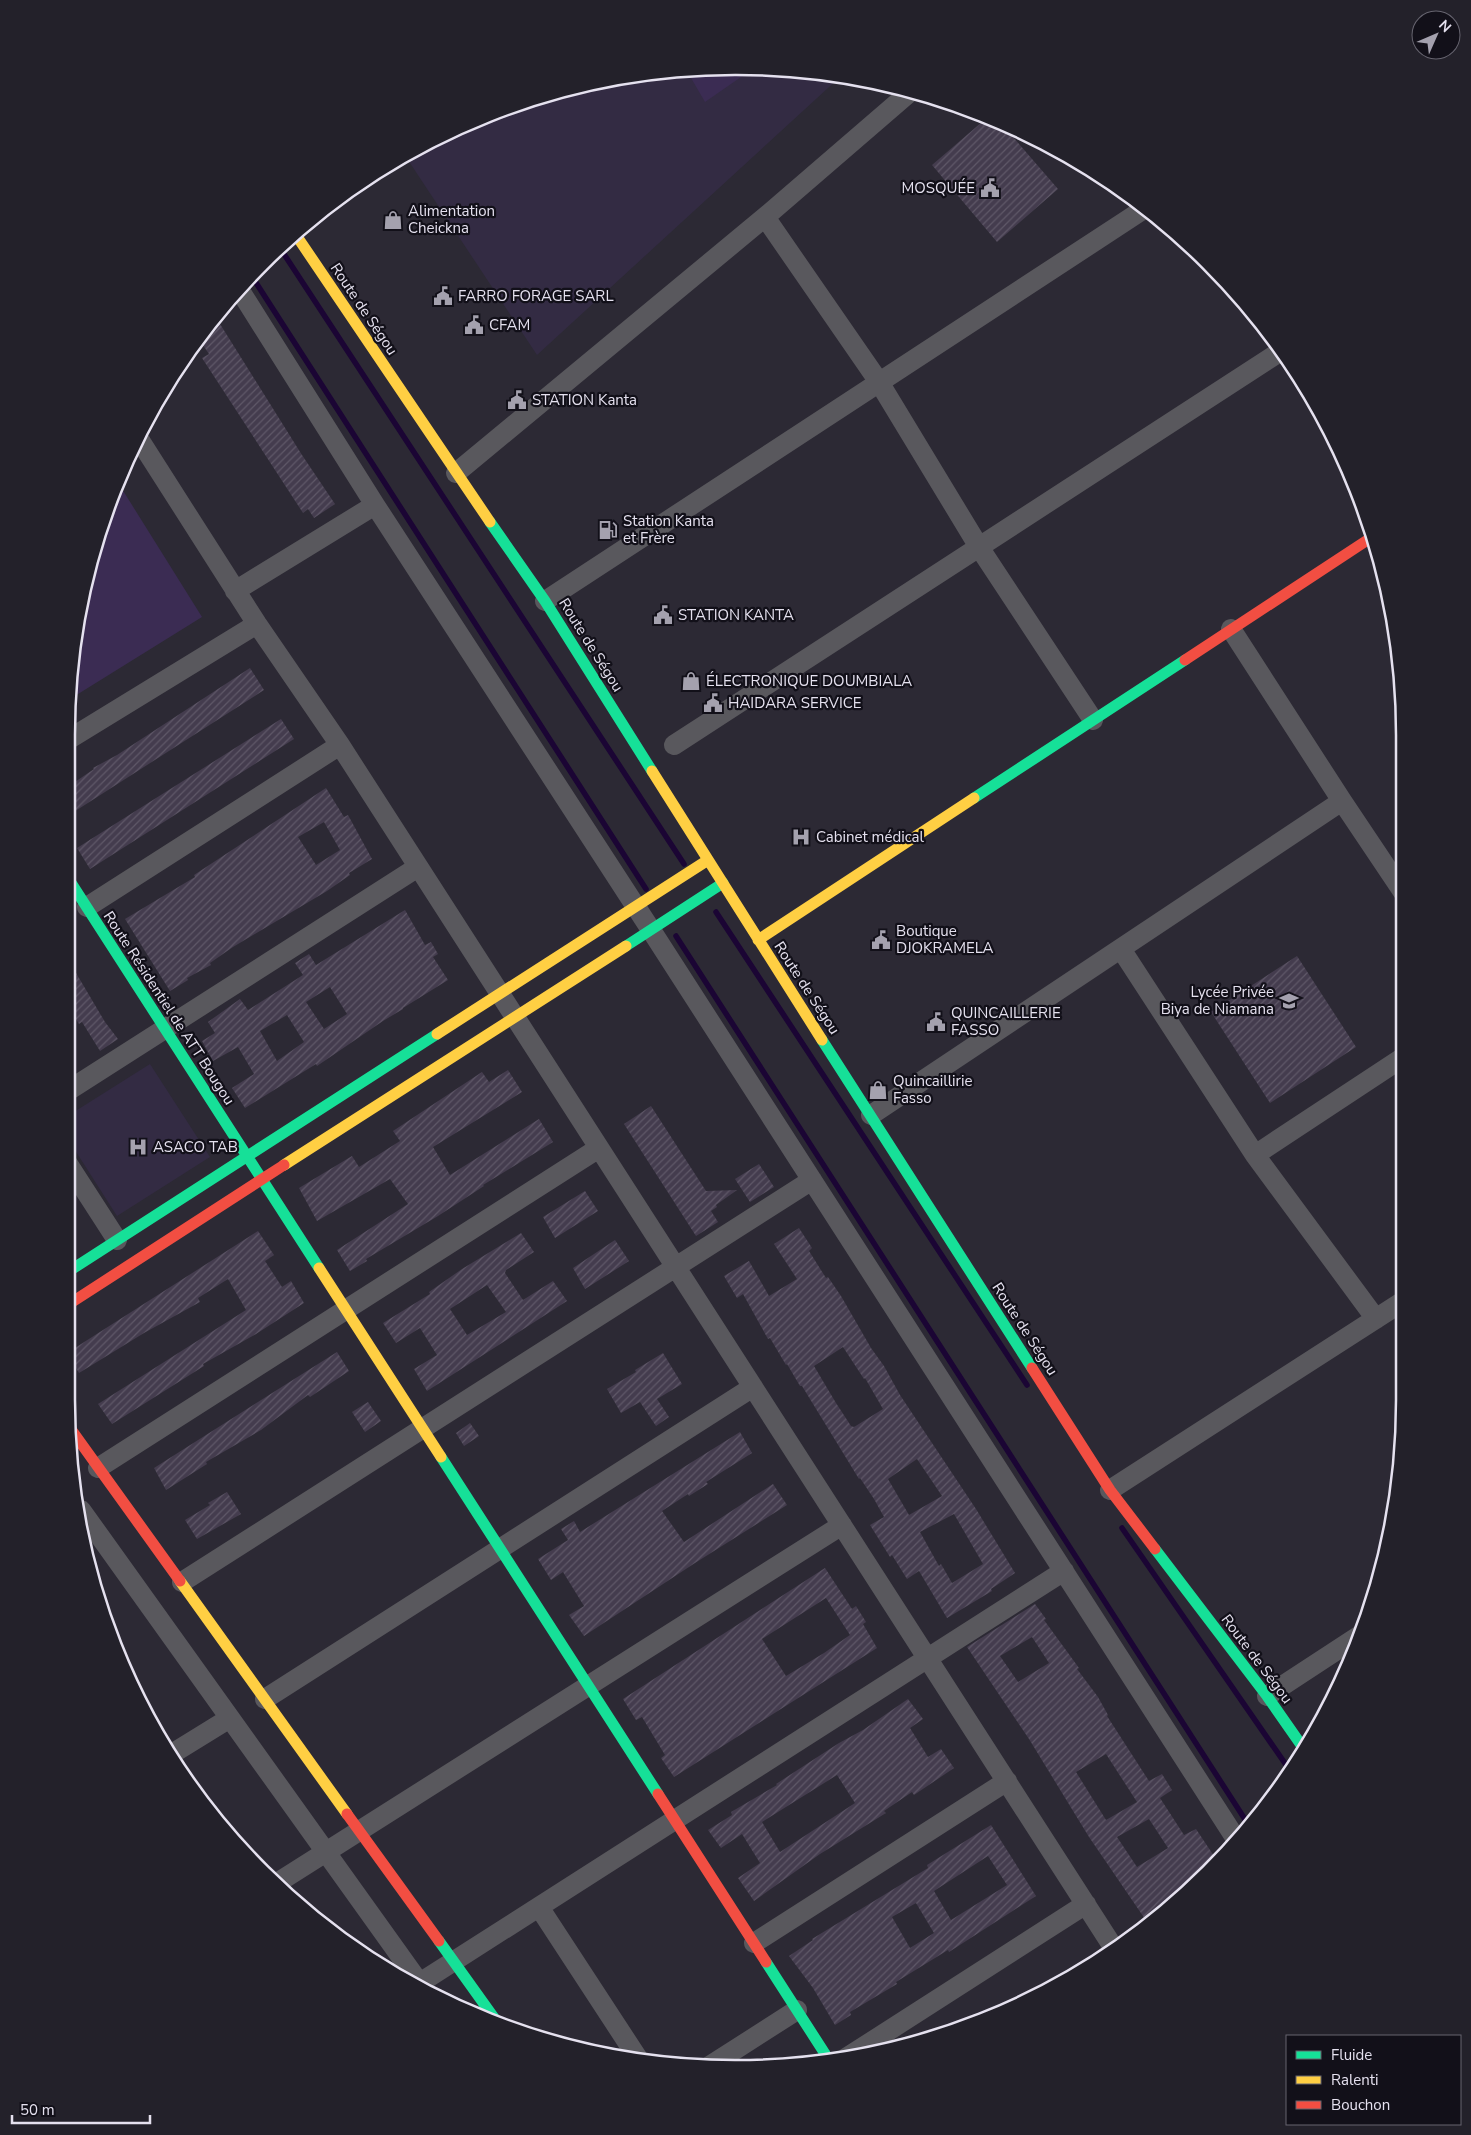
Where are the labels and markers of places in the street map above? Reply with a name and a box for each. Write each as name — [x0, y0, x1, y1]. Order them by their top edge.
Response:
public building icon: MOSQUÉE — [979, 177, 1001, 199]
place label: MOSQUÉE — [902, 178, 975, 198]
place label: Alimentation Cheickna — [408, 201, 495, 238]
shop icon: Alimentation Cheickna — [382, 209, 404, 231]
public building icon: FARRO FORAGE SARL — [432, 285, 454, 307]
place label: FARRO FORAGE SARL — [458, 286, 614, 306]
public building icon: CFAM — [463, 314, 485, 336]
place label: CFAM — [489, 315, 530, 335]
public building icon: STATION Kanta — [506, 389, 528, 411]
place label: STATION Kanta — [532, 390, 637, 410]
place label: Station Kanta et Frère — [623, 511, 714, 548]
fuel station icon: Station Kanta et Frère — [597, 519, 619, 541]
public building icon: STATION KANTA — [652, 604, 674, 626]
place label: STATION KANTA — [678, 605, 794, 625]
shop icon: ÉLECTRONIQUE DOUMBIALA — [680, 670, 702, 692]
place label: ÉLECTRONIQUE DOUMBIALA — [706, 671, 912, 691]
public building icon: HAIDARA SERVICE — [702, 692, 724, 714]
place label: HAIDARA SERVICE — [728, 693, 862, 713]
hospital icon: Cabinet médical — [790, 826, 812, 848]
place label: Cabinet médical — [816, 827, 925, 847]
place label: Boutique DJOKRAMELA — [896, 921, 994, 958]
public building icon: Boutique DJOKRAMELA — [870, 929, 892, 951]
place label: Lycée Privée Biya de Niamana — [1161, 982, 1274, 1019]
school or university icon: Lycée Privée Biya de Niamana — [1278, 990, 1300, 1012]
place label: QUINCAILLERIE FASSO — [951, 1003, 1061, 1040]
public building icon: QUINCAILLERIE FASSO — [925, 1011, 947, 1033]
place label: Quincaillirie Fasso — [893, 1071, 972, 1108]
shop icon: Quincaillirie Fasso — [867, 1079, 889, 1101]
hospital icon: ASACO TAB — [127, 1136, 149, 1158]
place label: ASACO TAB — [153, 1137, 238, 1157]

